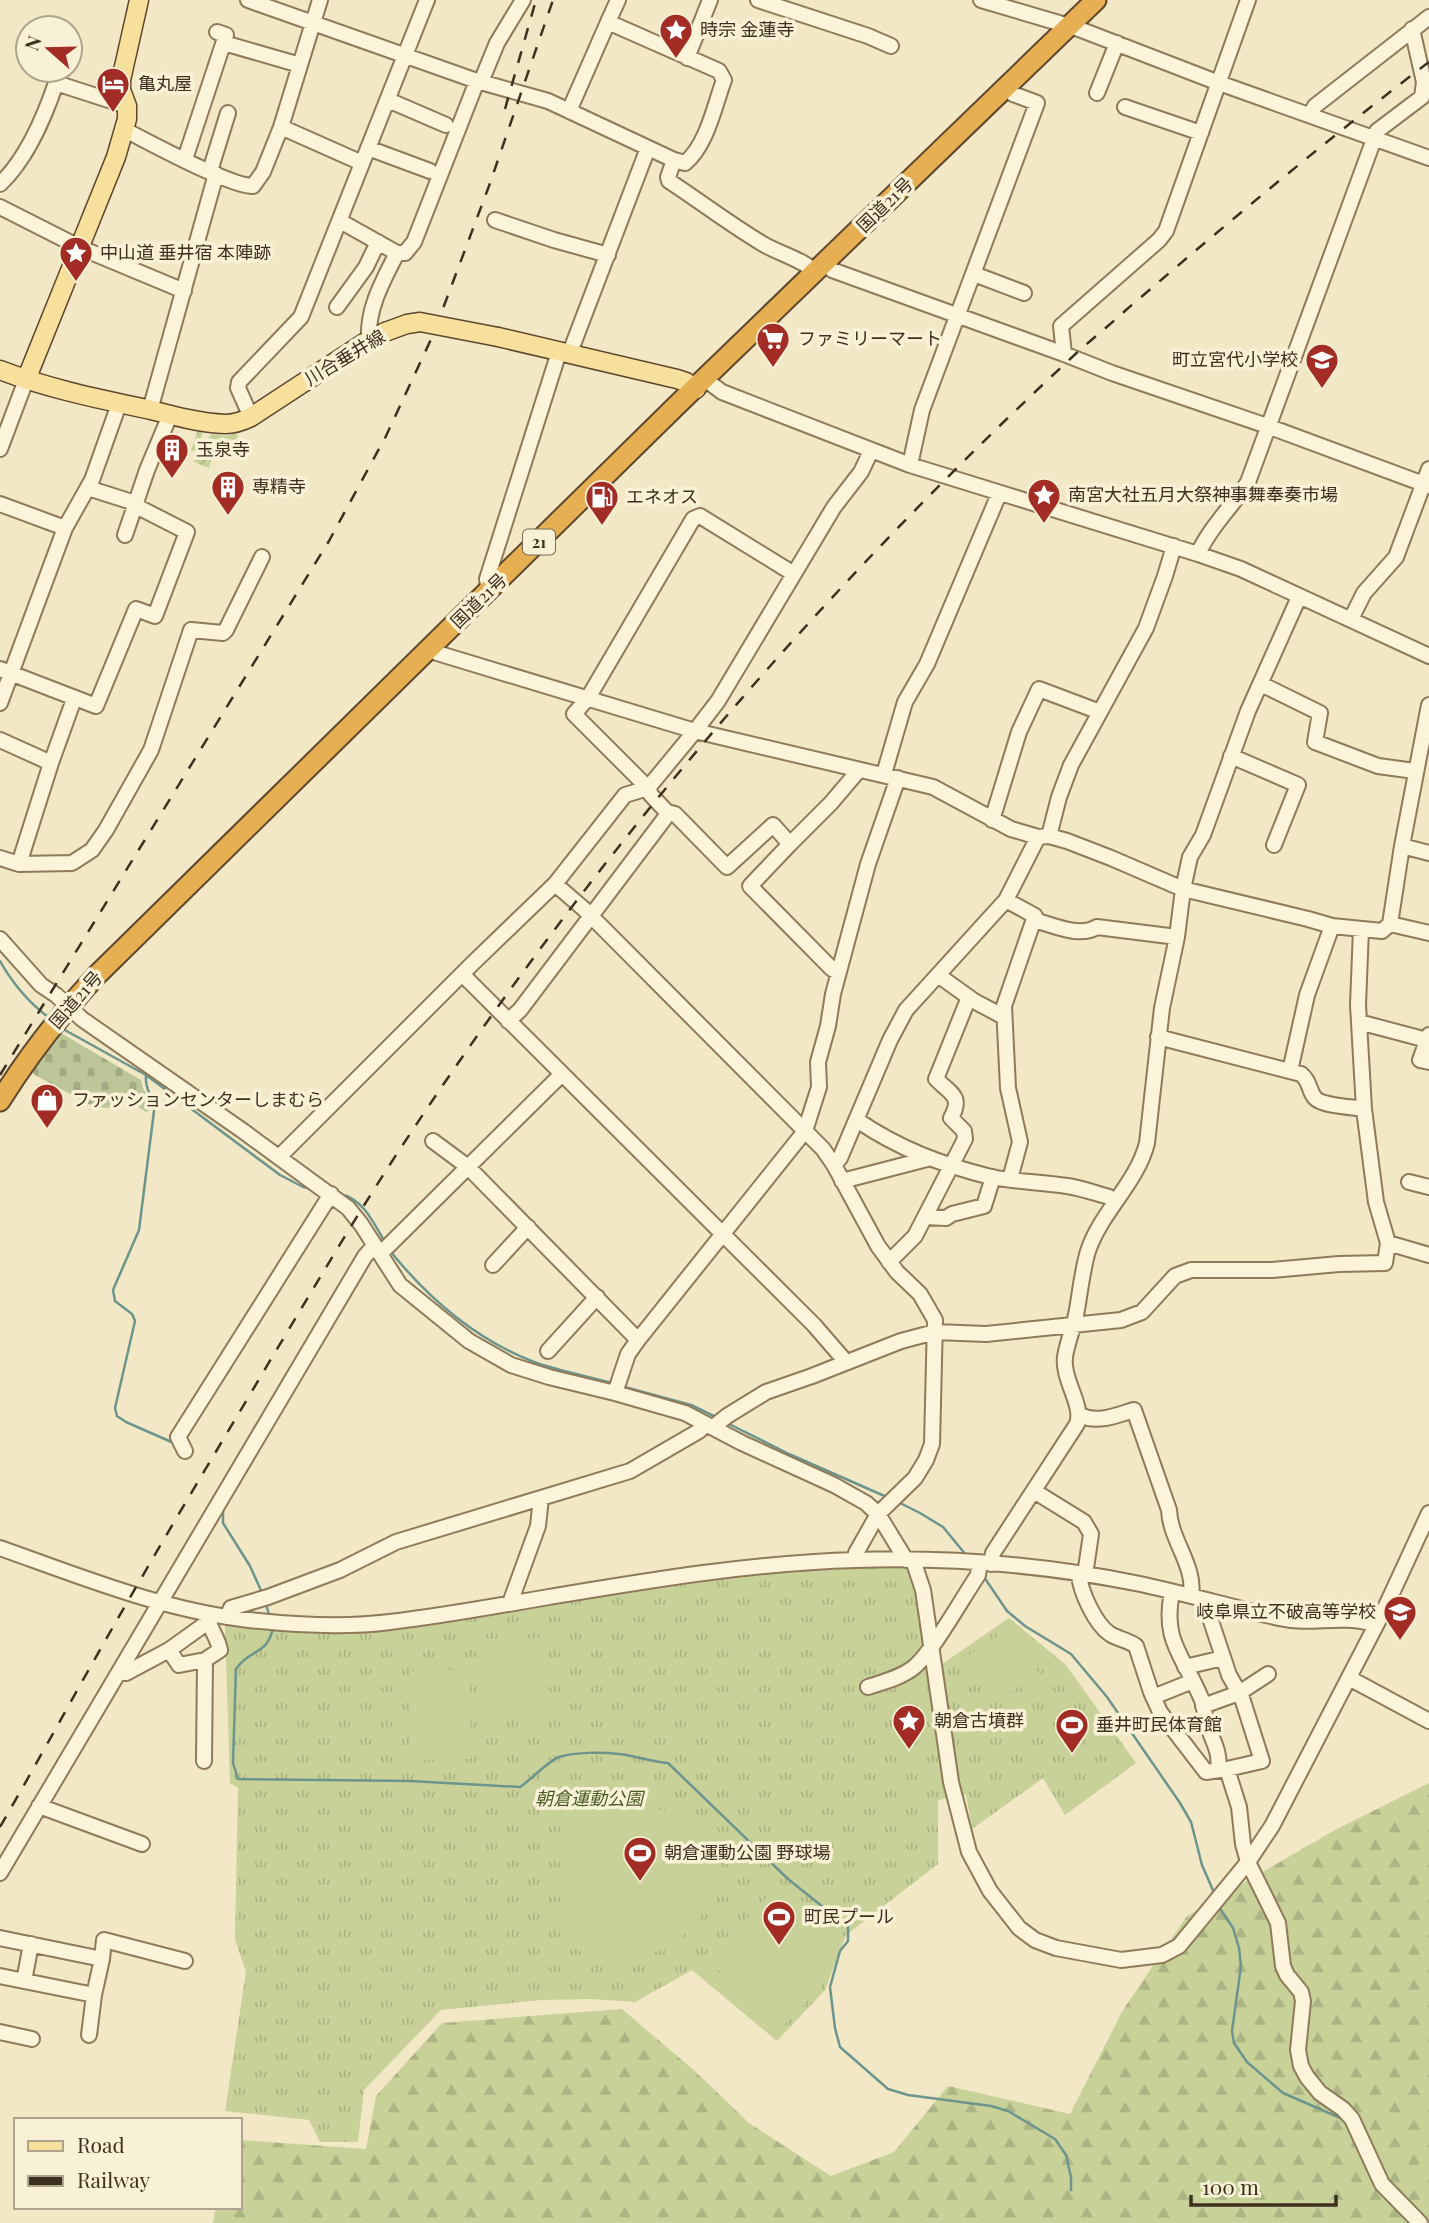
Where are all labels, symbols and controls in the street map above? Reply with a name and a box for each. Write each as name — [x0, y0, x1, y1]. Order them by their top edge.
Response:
place icon: 時宗 金蓮寺 — [657, 11, 695, 60]
north arrow — [14, 14, 84, 84]
place label: 時宗 金蓮寺 — [700, 17, 794, 41]
text: N — [18, 32, 47, 54]
hotel icon: 亀丸屋 — [94, 65, 132, 114]
place label: 亀丸屋 — [138, 71, 192, 95]
street label: 国道21号 — [851, 172, 918, 237]
place icon: 中山道 垂井宿 本陣跡 — [57, 234, 95, 283]
place label: 中山道 垂井宿 本陣跡 — [100, 240, 271, 264]
supermarket icon: ファミリーマート — [754, 320, 792, 369]
street label: 川合垂井線 — [300, 324, 389, 391]
place label: ファミリーマート — [798, 326, 942, 350]
school or university icon: 町立宮代小学校 — [1303, 341, 1341, 390]
place label: 町立宮代小学校 — [1172, 347, 1298, 371]
building icon: 玉泉寺 — [153, 431, 191, 480]
place label: 玉泉寺 — [196, 437, 250, 461]
building icon: 専精寺 — [209, 468, 247, 517]
place label: 専精寺 — [252, 474, 306, 498]
place icon: 南宮大社五月大祭神事舞奉奏市場 — [1025, 476, 1063, 525]
fuel station icon: エネオス — [583, 478, 621, 527]
place label: 南宮大社五月大祭神事舞奉奏市場 — [1068, 482, 1338, 506]
place label: エネオス — [626, 484, 698, 508]
road number: 21 — [523, 530, 555, 554]
street label: 国道21号 — [445, 568, 512, 633]
street label: 国道21号 — [43, 965, 107, 1033]
shop icon: ファッションセンターしまむら — [28, 1081, 66, 1130]
place label: ファッションセンターしまむら — [72, 1087, 324, 1111]
school or university icon: 岐阜県立不破高等学校 — [1381, 1593, 1419, 1642]
place label: 岐阜県立不破高等学校 — [1196, 1599, 1376, 1623]
place icon: 朝倉古墳群 — [890, 1702, 928, 1751]
sports icon: 垂井町民体育館 — [1053, 1706, 1091, 1755]
place label: 朝倉古墳群 — [934, 1708, 1024, 1732]
place label: 垂井町民体育館 — [1096, 1712, 1222, 1736]
park label: 朝倉運動公園 — [535, 1786, 646, 1810]
sports icon: 朝倉運動公園 野球場 — [621, 1834, 659, 1883]
place label: 朝倉運動公園 野球場 — [664, 1840, 830, 1864]
sports icon: 町民プール — [760, 1898, 798, 1947]
place label: 町民プール — [804, 1904, 894, 1928]
legend — [14, 2118, 242, 2209]
text: Road — [77, 2130, 125, 2158]
scale bar — [1191, 2164, 1336, 2208]
text: Railway — [77, 2165, 151, 2193]
text: 100 m — [1202, 2172, 1259, 2200]

